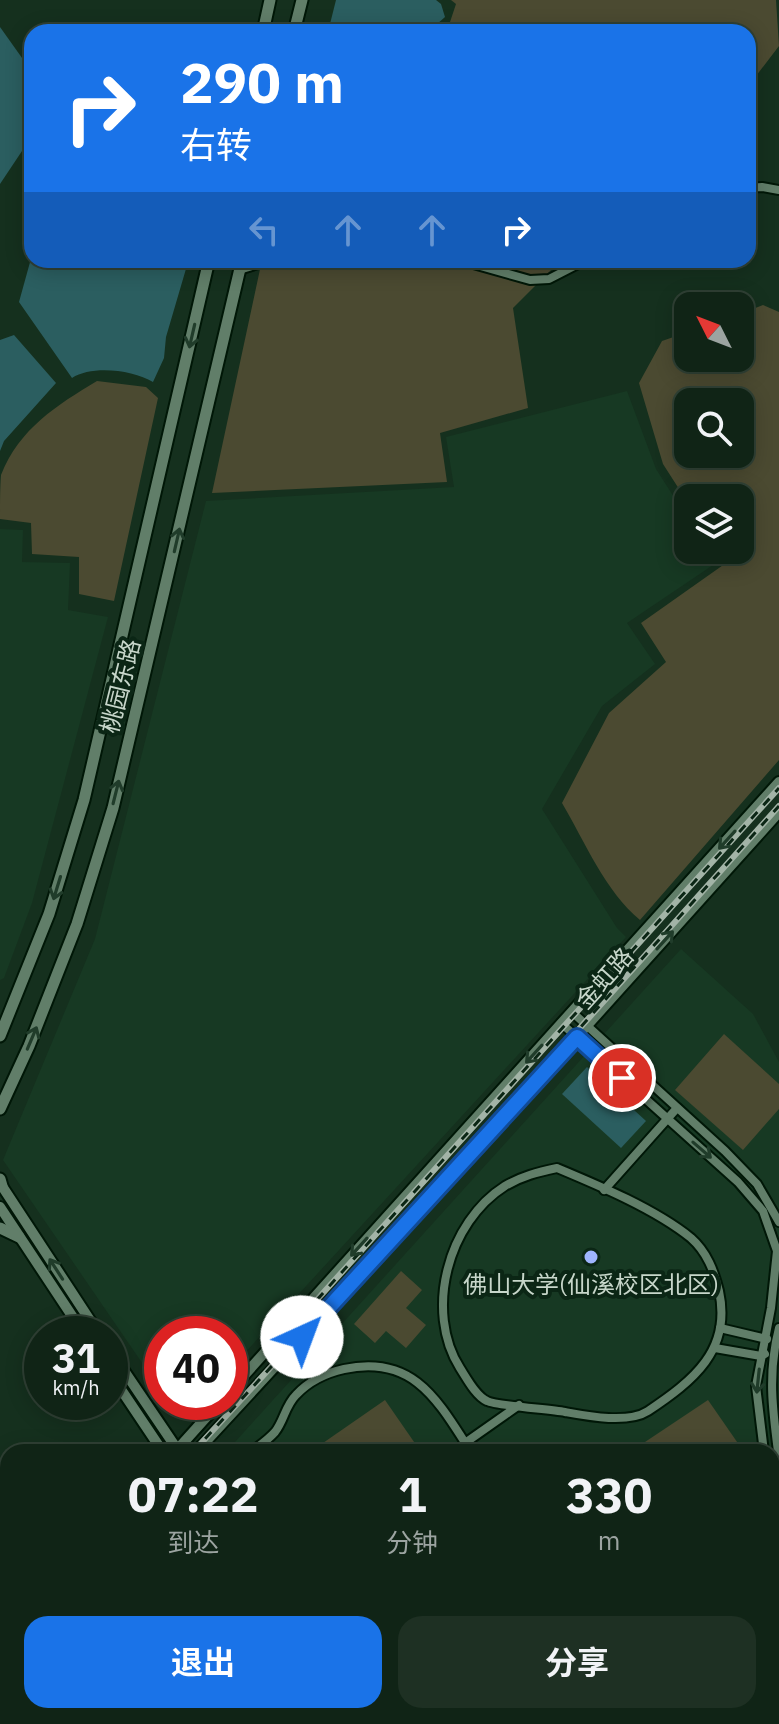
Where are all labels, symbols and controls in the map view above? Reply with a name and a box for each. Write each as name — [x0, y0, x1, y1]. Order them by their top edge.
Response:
text: 290 m — [180, 46, 344, 118]
icon: right — [48, 56, 152, 160]
text: 右转 — [180, 121, 252, 168]
icon: left — [242, 208, 286, 252]
icon: ahead — [326, 208, 370, 252]
icon: ahead — [410, 208, 454, 252]
icon: right — [494, 208, 538, 252]
north arrow — [674, 292, 754, 372]
map controls — [674, 292, 754, 564]
one-way arrow — [183, 323, 198, 348]
button: search — [674, 388, 754, 468]
button: layers — [674, 484, 754, 564]
one-way arrow — [171, 527, 186, 553]
street label: 桃园东路 — [93, 636, 147, 736]
one-way arrow — [110, 780, 125, 806]
one-way arrow — [718, 830, 736, 850]
one-way arrow — [49, 874, 64, 900]
one-way arrow — [655, 930, 673, 950]
street label: 金虹路 — [568, 941, 640, 1015]
one-way arrow — [26, 1026, 41, 1051]
one-way arrow — [524, 1044, 543, 1064]
pin — [588, 1044, 656, 1112]
icon: arrive — [600, 1056, 644, 1100]
one-way arrow — [692, 1141, 712, 1159]
one-way arrow — [350, 1237, 369, 1257]
marker: 佛山大学(仙溪校区北区) — [582, 1248, 600, 1266]
one-way arrow — [48, 1258, 64, 1281]
place label: 佛山大学(仙溪校区北区) — [463, 1268, 719, 1300]
position arrow — [260, 1295, 344, 1379]
speed limit sign: 40 — [144, 1316, 248, 1420]
text: 31 — [52, 1332, 100, 1384]
one-way arrow — [750, 1367, 765, 1394]
text: km/h — [52, 1374, 100, 1401]
text: 07:22 — [128, 1463, 259, 1525]
text: 1 — [398, 1463, 427, 1525]
text: 330 — [566, 1464, 652, 1526]
text: m — [598, 1523, 620, 1557]
text: 到达 — [167, 1525, 219, 1559]
text: 分钟 — [386, 1525, 438, 1559]
button: 退出 — [24, 1616, 382, 1708]
button: 分享 — [398, 1616, 756, 1708]

